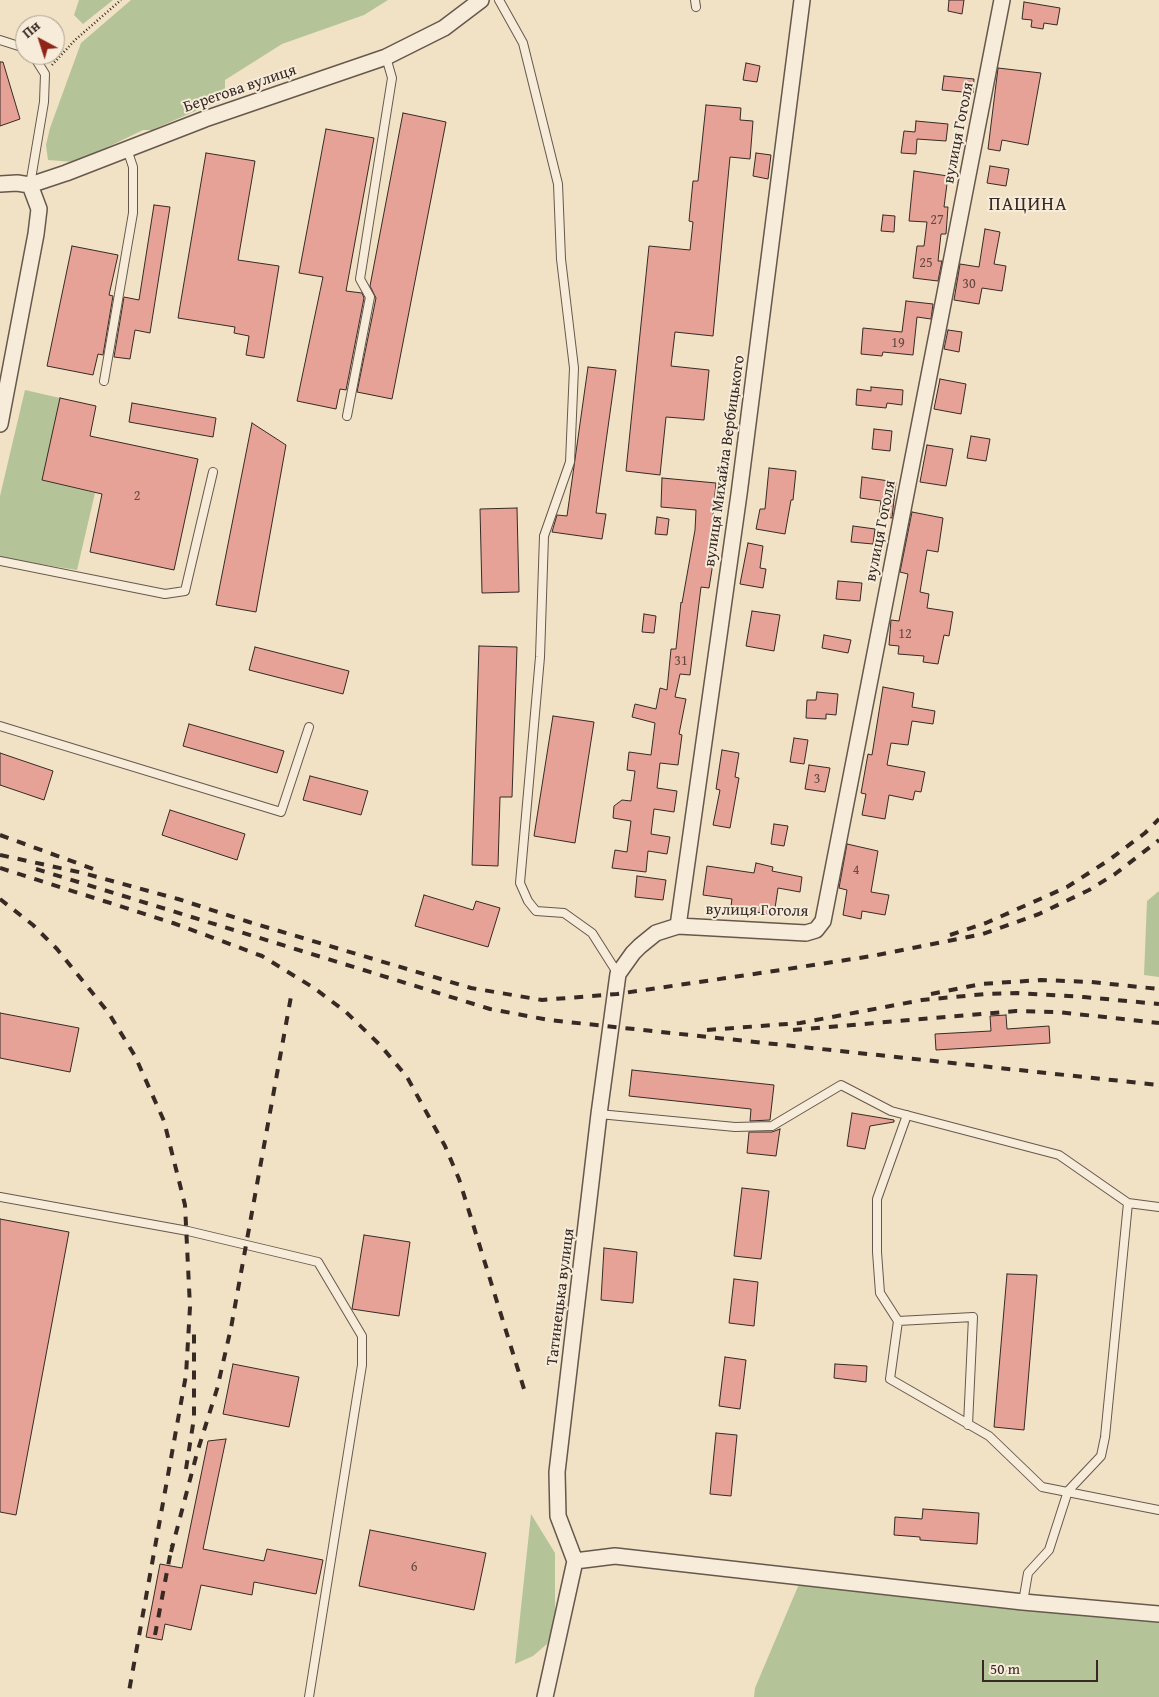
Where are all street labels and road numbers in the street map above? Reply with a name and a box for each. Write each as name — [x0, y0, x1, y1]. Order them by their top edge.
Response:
street label: Берегова вулиця — [181, 61, 299, 117]
street label: вулиця Гоголя — [940, 81, 978, 185]
street label: вулиця Михайла Вербицького — [701, 354, 749, 568]
street label: вулиця Гоголя — [862, 479, 900, 583]
street label: вулиця Гоголя — [705, 901, 809, 921]
street label: Татинецька вулиця — [543, 1227, 579, 1367]

